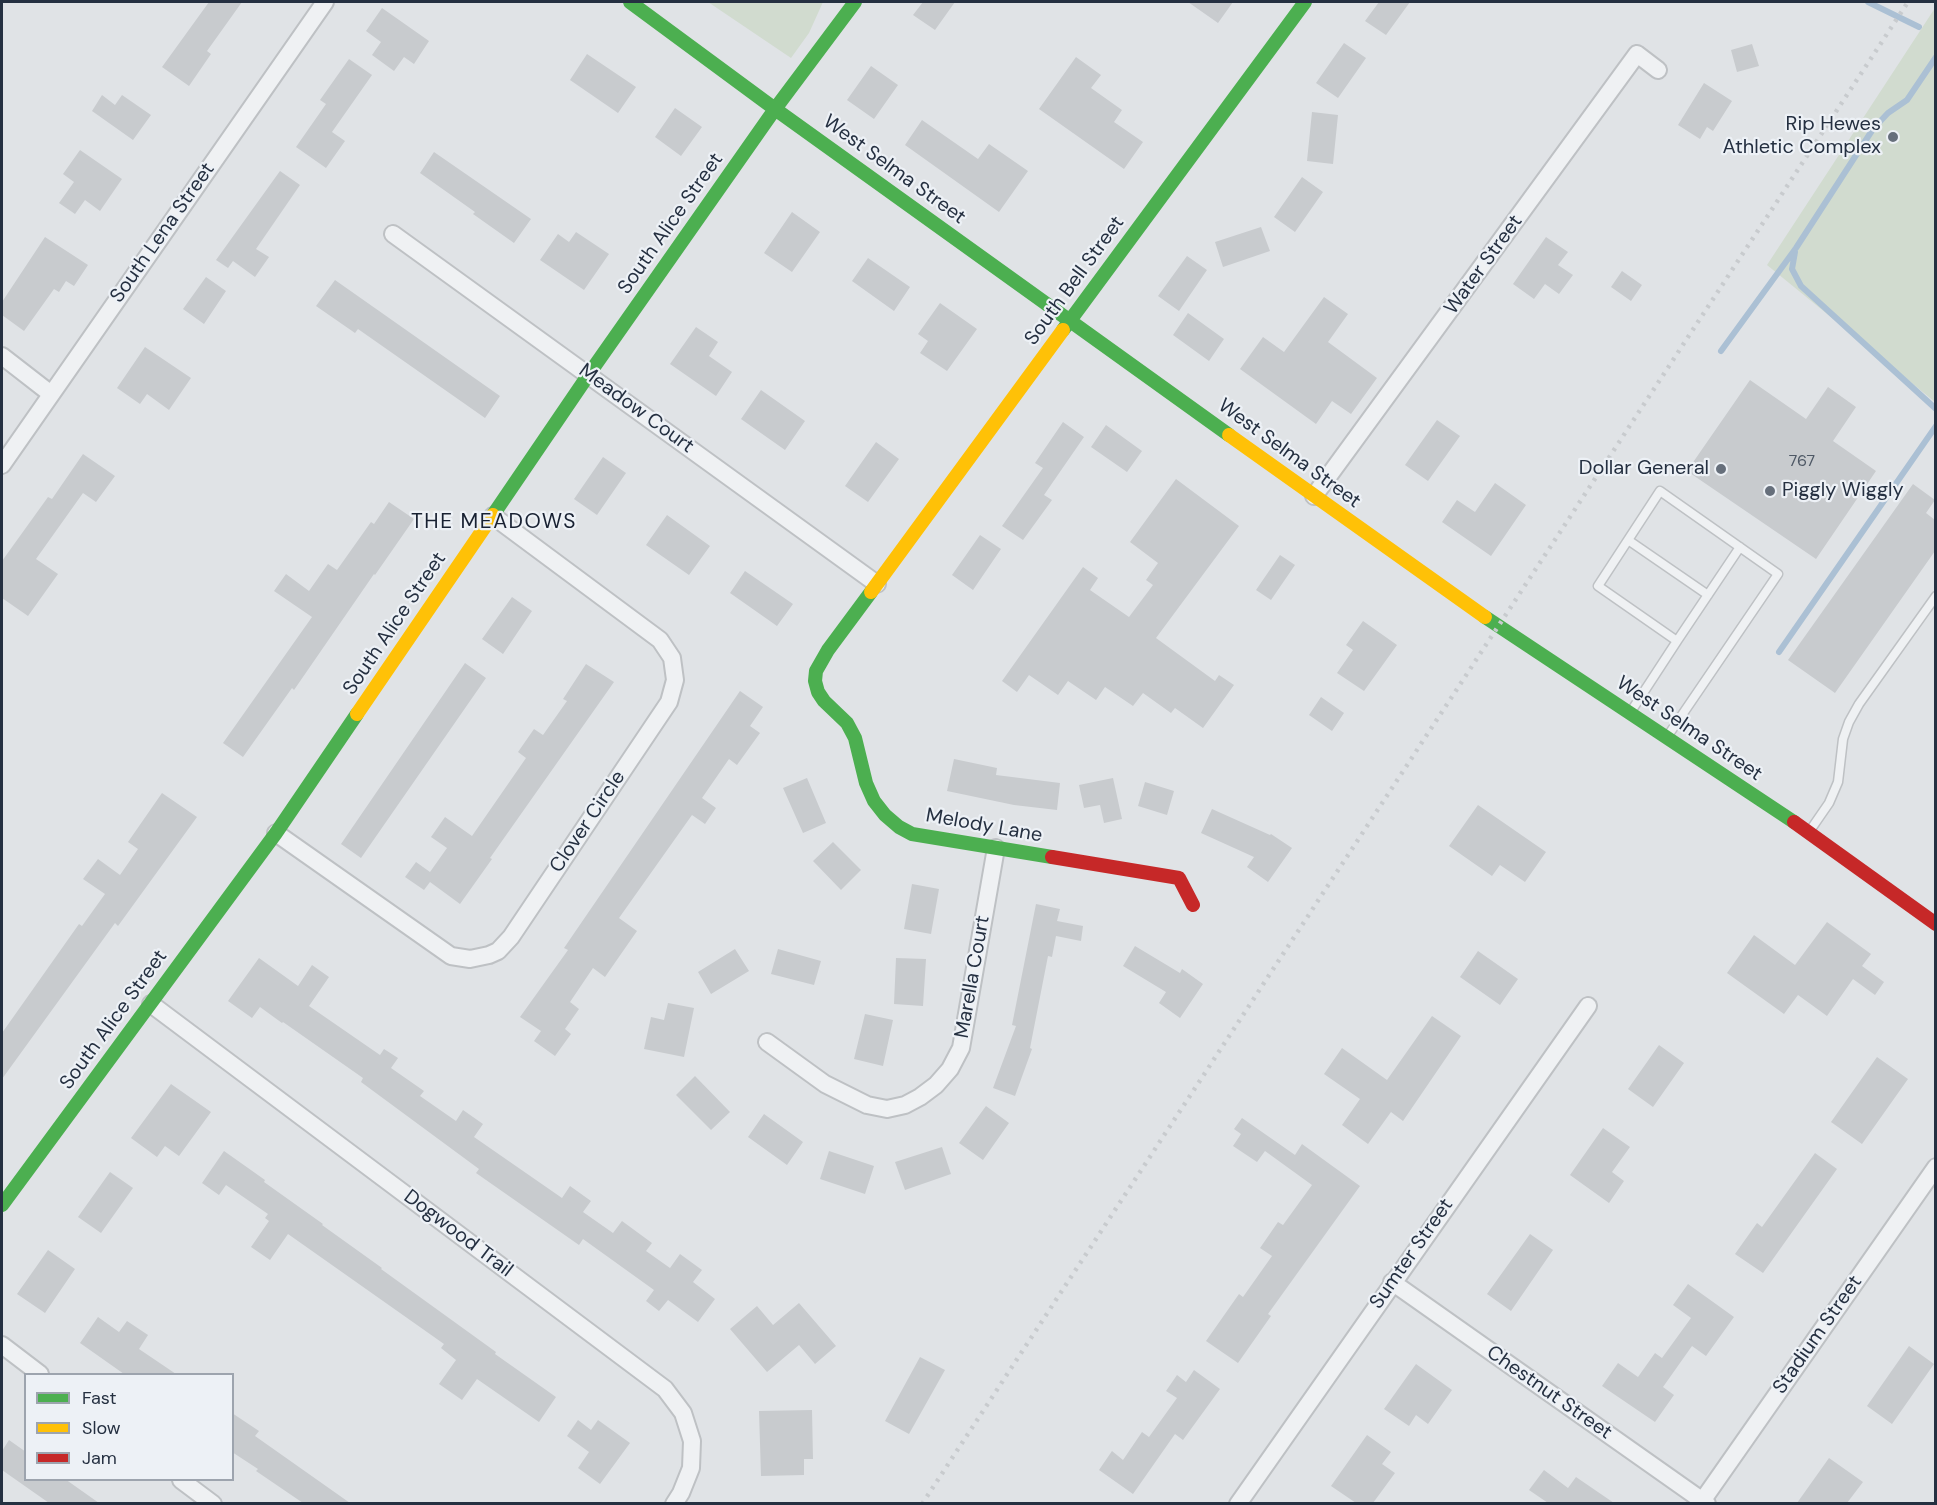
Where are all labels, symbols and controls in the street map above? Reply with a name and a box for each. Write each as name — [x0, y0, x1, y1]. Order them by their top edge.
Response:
street label: West Selma Street — [818, 110, 970, 230]
place label: Rip Hewes Athletic Complex — [1723, 113, 1881, 160]
marker: Rip Hewes Athletic Complex — [1886, 130, 1900, 144]
street label: South Alice Street — [613, 149, 729, 299]
street label: South Lena Street — [106, 158, 220, 308]
street label: Water Street — [1440, 210, 1528, 320]
street label: South Bell Street — [1020, 212, 1130, 350]
street label: Meadow Court — [574, 359, 698, 459]
street label: West Selma Street — [1213, 394, 1365, 514]
house number: 767 — [1789, 452, 1815, 472]
place label: Dollar General — [1579, 457, 1709, 481]
marker: Dollar General — [1714, 462, 1728, 476]
place label: Piggly Wiggly — [1782, 479, 1904, 503]
marker: Piggly Wiggly — [1763, 484, 1777, 498]
district label: THE MEADOWS — [411, 509, 577, 535]
street label: South Alice Street — [338, 548, 452, 700]
street label: West Selma Street — [1612, 671, 1766, 787]
street label: Clover Circle — [545, 767, 631, 877]
street label: Melody Lane — [924, 804, 1044, 848]
street label: Marella Court — [950, 914, 996, 1040]
street label: South Alice Street — [55, 945, 173, 1095]
street label: Dogwood Trail — [399, 1185, 517, 1283]
street label: Sumter Street — [1365, 1194, 1459, 1314]
street label: Stadium Street — [1768, 1271, 1868, 1399]
street label: Chestnut Street — [1482, 1341, 1616, 1445]
legend — [24, 1373, 234, 1481]
text: Fast — [82, 1386, 117, 1410]
text: Slow — [82, 1416, 121, 1440]
text: Jam — [82, 1446, 117, 1470]

